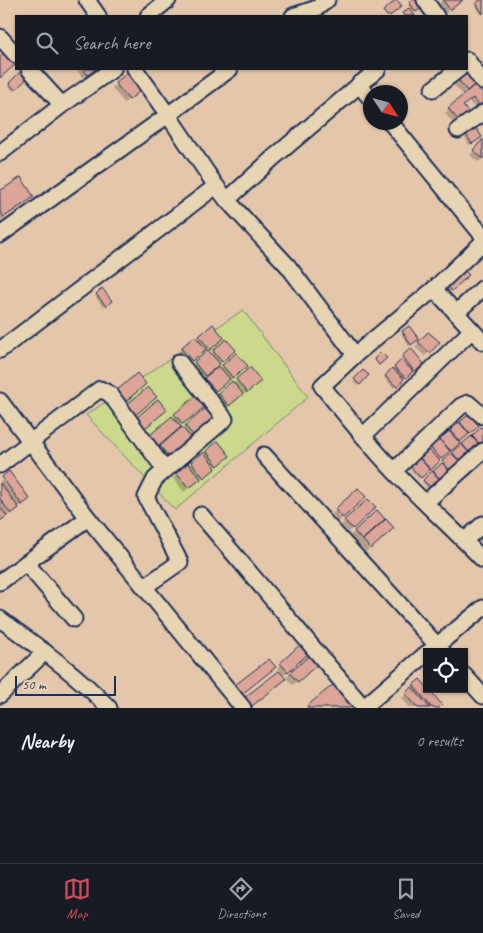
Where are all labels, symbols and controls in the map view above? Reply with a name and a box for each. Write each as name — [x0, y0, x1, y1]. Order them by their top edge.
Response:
search box — [15, 15, 468, 70]
icon: search — [33, 29, 61, 57]
text: Search here — [73, 31, 150, 55]
north arrow — [363, 85, 408, 130]
map controls — [423, 648, 468, 693]
button: locate — [423, 648, 468, 693]
scale bar — [15, 673, 116, 696]
text: 50 m — [22, 676, 46, 693]
text: Nearby — [20, 728, 73, 754]
text: 0 results — [416, 731, 463, 751]
tab: Map — [63, 875, 91, 922]
tab: Directions — [217, 875, 266, 922]
tab: Saved — [392, 875, 420, 922]

